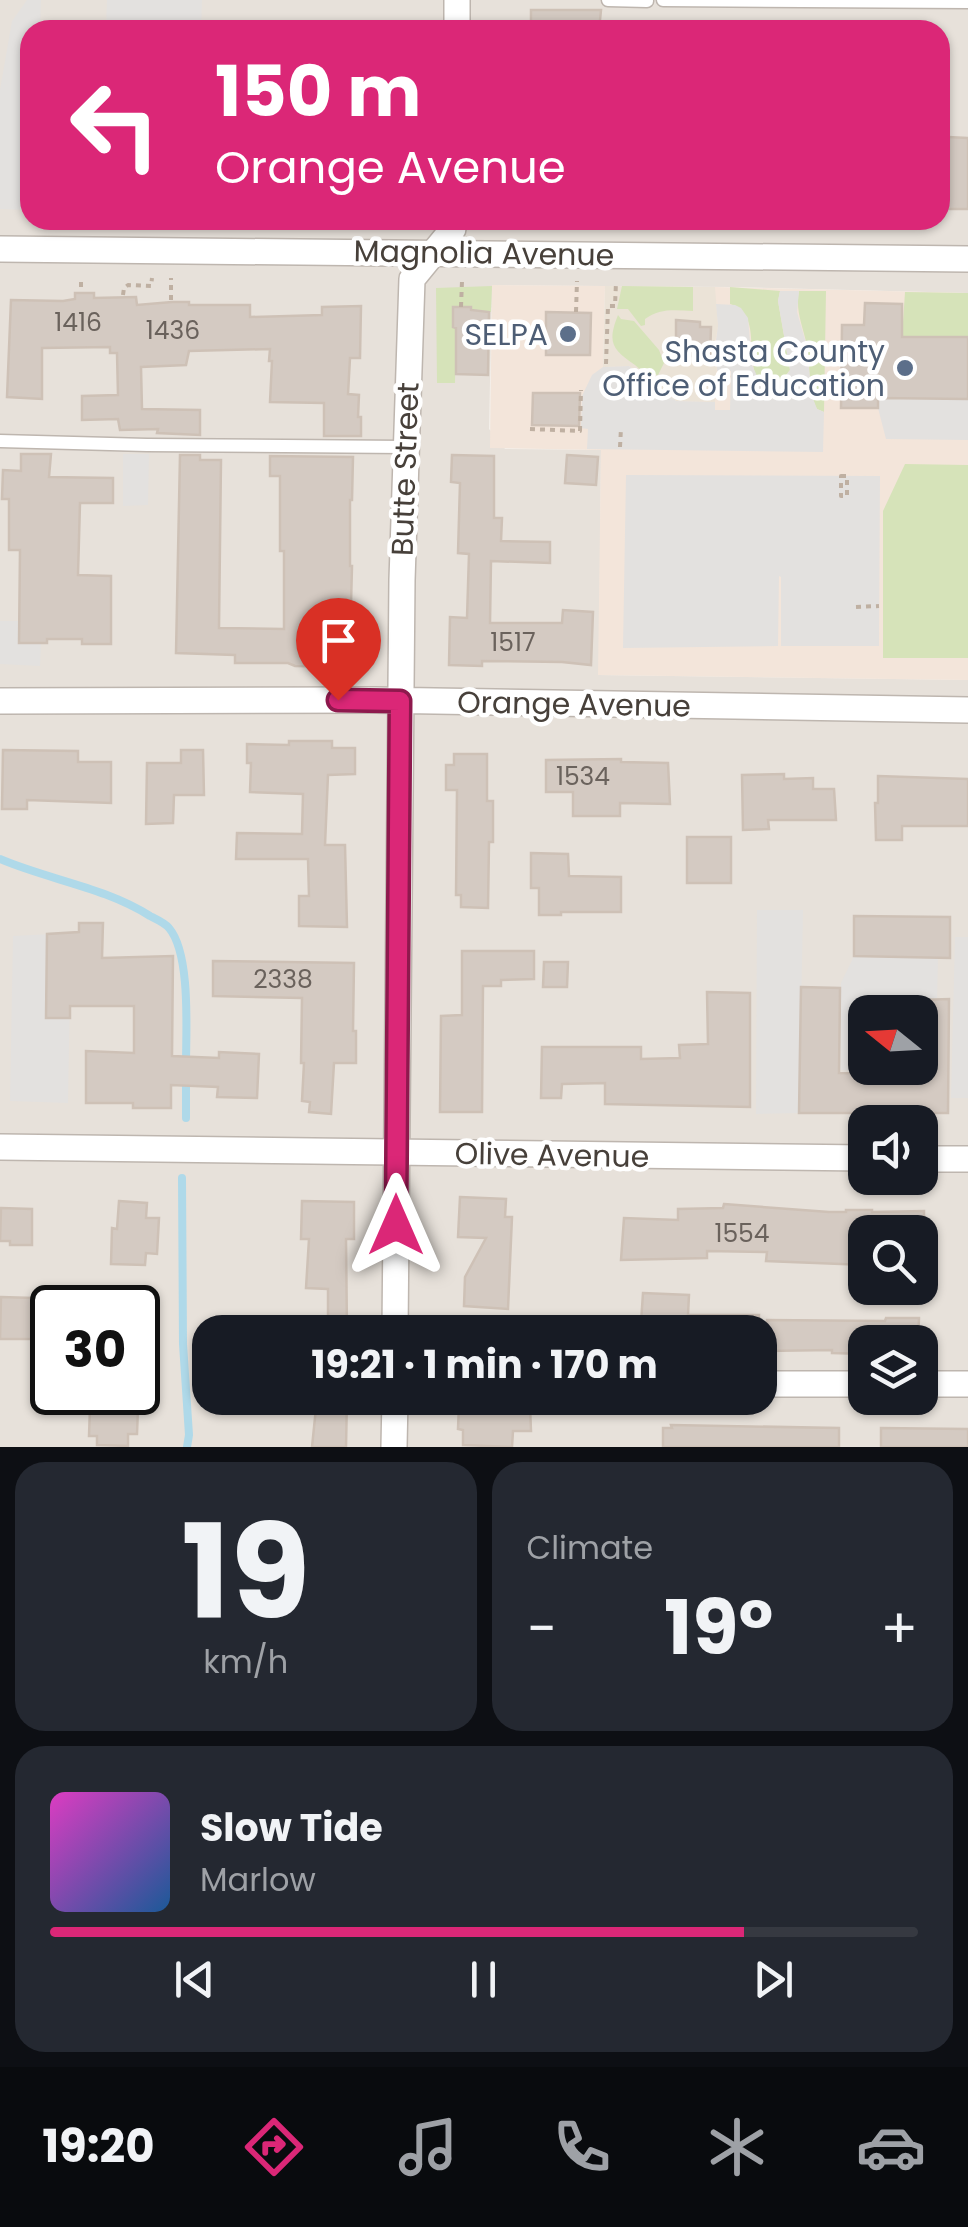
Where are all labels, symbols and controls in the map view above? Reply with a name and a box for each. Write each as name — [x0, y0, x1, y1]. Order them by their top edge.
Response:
text: 150 m — [215, 42, 421, 141]
icon: left — [50, 60, 180, 190]
text: Orange Avenue — [215, 136, 566, 199]
street label: Magnolia Avenue — [353, 229, 615, 277]
house number: 1416 — [54, 305, 102, 340]
house number: 1436 — [146, 313, 200, 348]
place label: SELPA — [464, 313, 548, 356]
marker: SELPA — [557, 323, 579, 345]
place label: Shasta County Office of Education — [602, 330, 885, 407]
marker: Shasta County Office of Education — [894, 357, 916, 379]
street label: Butte Street — [380, 381, 430, 557]
pin — [296, 598, 381, 701]
icon: arrive — [311, 613, 366, 668]
house number: 1517 — [490, 625, 536, 660]
street label: Orange Avenue — [457, 680, 691, 728]
house number: 1534 — [556, 759, 610, 794]
house number: 2338 — [253, 962, 313, 997]
north arrow — [848, 995, 938, 1085]
map controls — [848, 995, 938, 1415]
button: sound — [848, 1105, 938, 1195]
street label: Olive Avenue — [454, 1132, 650, 1178]
position arrow — [344, 1173, 448, 1277]
button: search — [848, 1215, 938, 1305]
house number: 1554 — [714, 1216, 770, 1251]
speed limit sign: 30 — [30, 1285, 160, 1415]
button: layers — [848, 1325, 938, 1415]
text: 19:21 · 1 min · 170 m — [311, 1338, 658, 1391]
text: 19 — [181, 1481, 310, 1664]
text: Climate — [527, 1525, 653, 1570]
text: 19° — [664, 1575, 773, 1680]
text: − — [527, 1590, 557, 1667]
text: + — [880, 1590, 918, 1667]
text: km/h — [203, 1639, 288, 1684]
text: Slow Tide — [200, 1801, 383, 1854]
text: Marlow — [200, 1857, 316, 1902]
icon: previous — [167, 1952, 222, 2007]
icon: pause — [456, 1952, 511, 2007]
icon: next — [746, 1952, 801, 2007]
icon: directions — [239, 2112, 309, 2182]
icon: music — [393, 2112, 463, 2182]
icon: phone — [547, 2112, 617, 2182]
icon: climate — [702, 2112, 772, 2182]
icon: car — [856, 2112, 926, 2182]
text: 19:20 — [42, 2115, 155, 2178]

